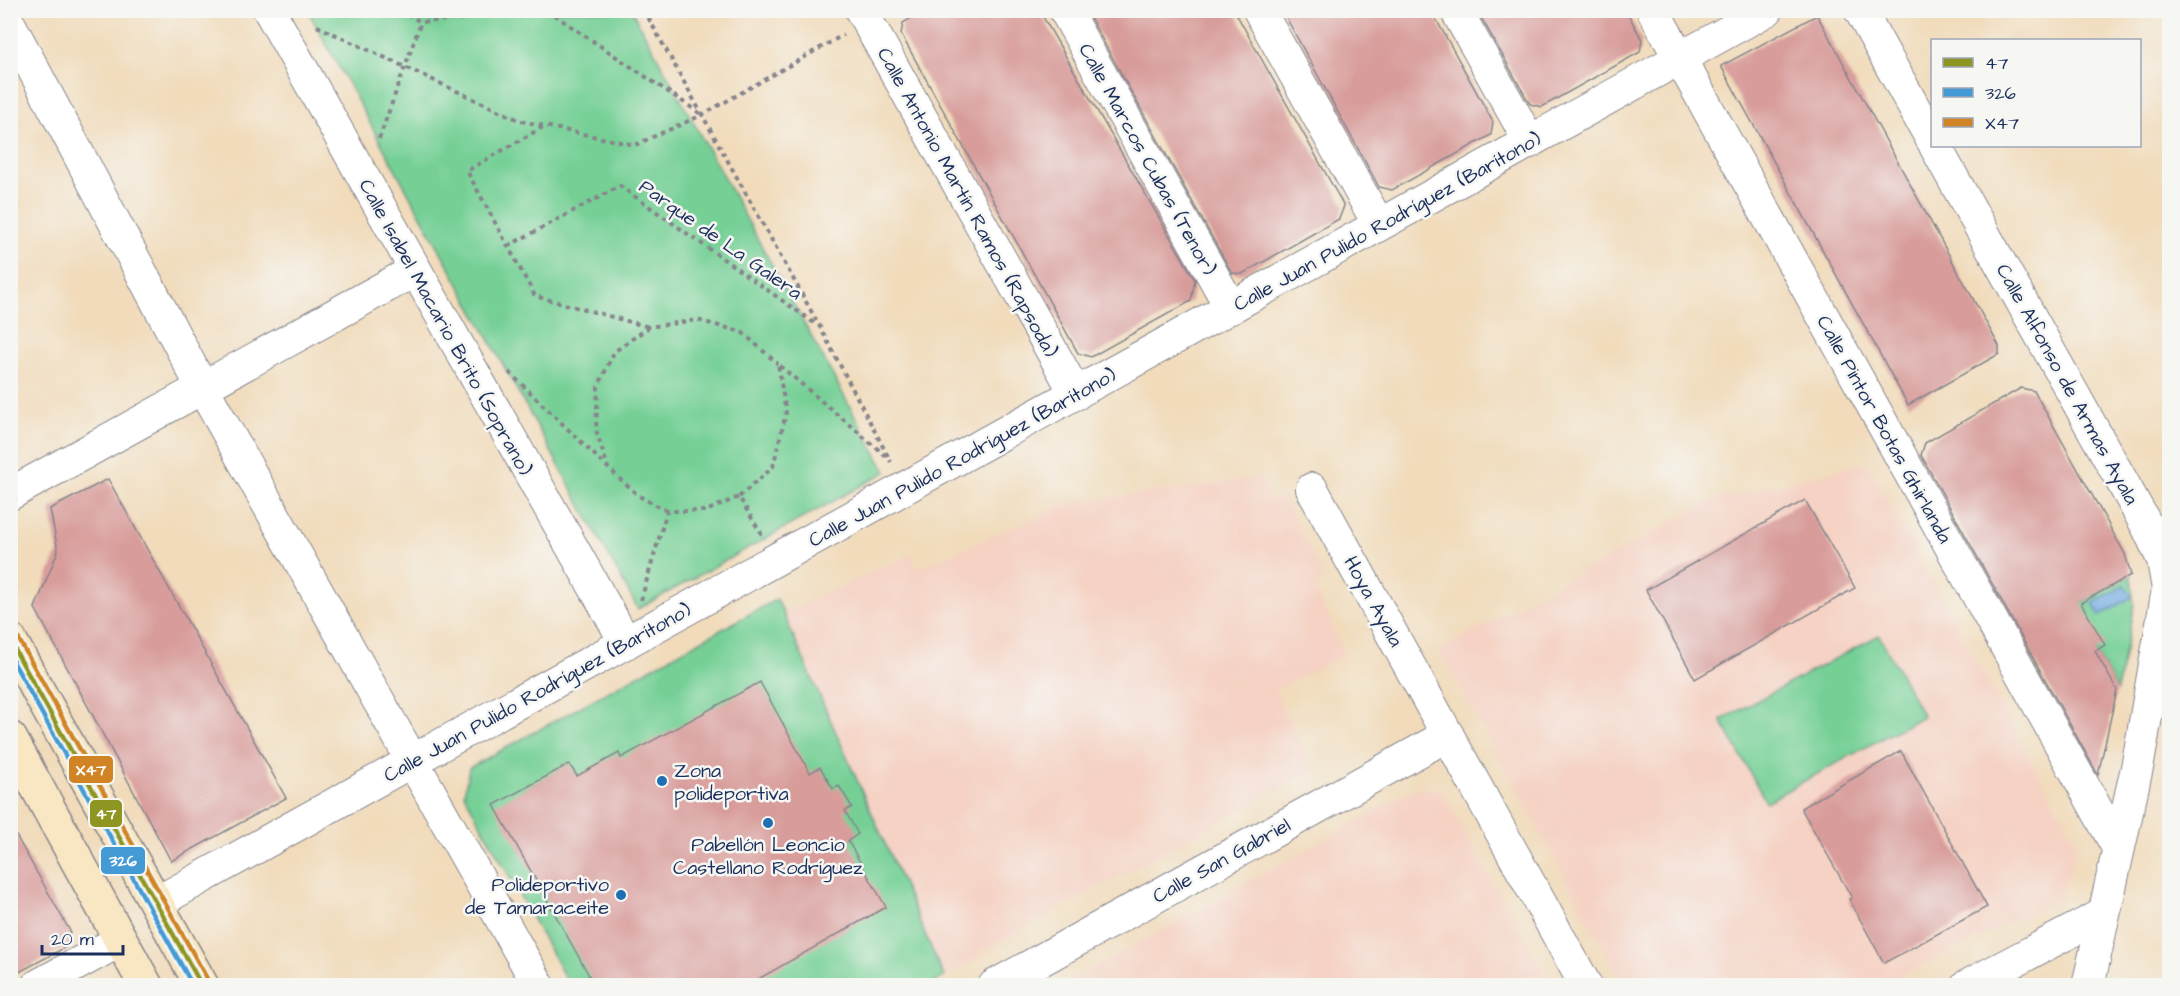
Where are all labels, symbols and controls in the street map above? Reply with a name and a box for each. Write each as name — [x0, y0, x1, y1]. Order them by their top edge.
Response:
street label: Calle Marcos Cubas (Tenor) — [1071, 38, 1223, 281]
legend — [1931, 39, 2141, 147]
street label: Calle Antonio Martín Ramos (Rapsoda) — [870, 42, 1064, 362]
text: 47 — [1985, 51, 2008, 76]
text: 326 — [1985, 81, 2016, 106]
text: X47 — [1985, 111, 2019, 136]
street label: Calle Juan Pulido Rodríguez (Barítono) — [1228, 125, 1547, 319]
street label: Parque de La Galera — [633, 173, 808, 307]
street label: Calle Isabel Macario Brito (Soprano) — [352, 174, 539, 481]
street label: Calle Alfonso de Armas Ayala — [1988, 259, 2145, 511]
street label: Calle Pintor Botas Ghirlanda — [1810, 310, 1959, 549]
street label: Calle Juan Pulido Rodríguez (Barítono) — [803, 361, 1122, 555]
street label: Hoya Ayala — [1336, 551, 1410, 652]
street label: Calle Juan Pulido Rodríguez (Barítono) — [378, 596, 697, 790]
line badge: X47 — [68, 755, 114, 784]
place label: Zona polideportiva — [674, 757, 789, 808]
text: X47 — [76, 759, 106, 781]
marker: Zona polideportiva — [655, 774, 669, 788]
line badge: 47 — [89, 799, 123, 828]
text: 47 — [96, 803, 117, 825]
street label: Calle San Gabriel — [1147, 811, 1296, 910]
marker: Pabellón Leoncio Castellano Rodríguez — [761, 816, 775, 830]
place label: Pabellón Leoncio Castellano Rodríguez — [673, 831, 863, 883]
line badge: 326 — [100, 846, 146, 875]
text: 326 — [108, 850, 137, 872]
place label: Polideportivo de Tamaraceite — [465, 871, 609, 922]
marker: Polideportivo de Tamaraceite — [614, 888, 628, 902]
scale bar — [42, 918, 123, 956]
text: 20 m — [51, 927, 94, 952]

